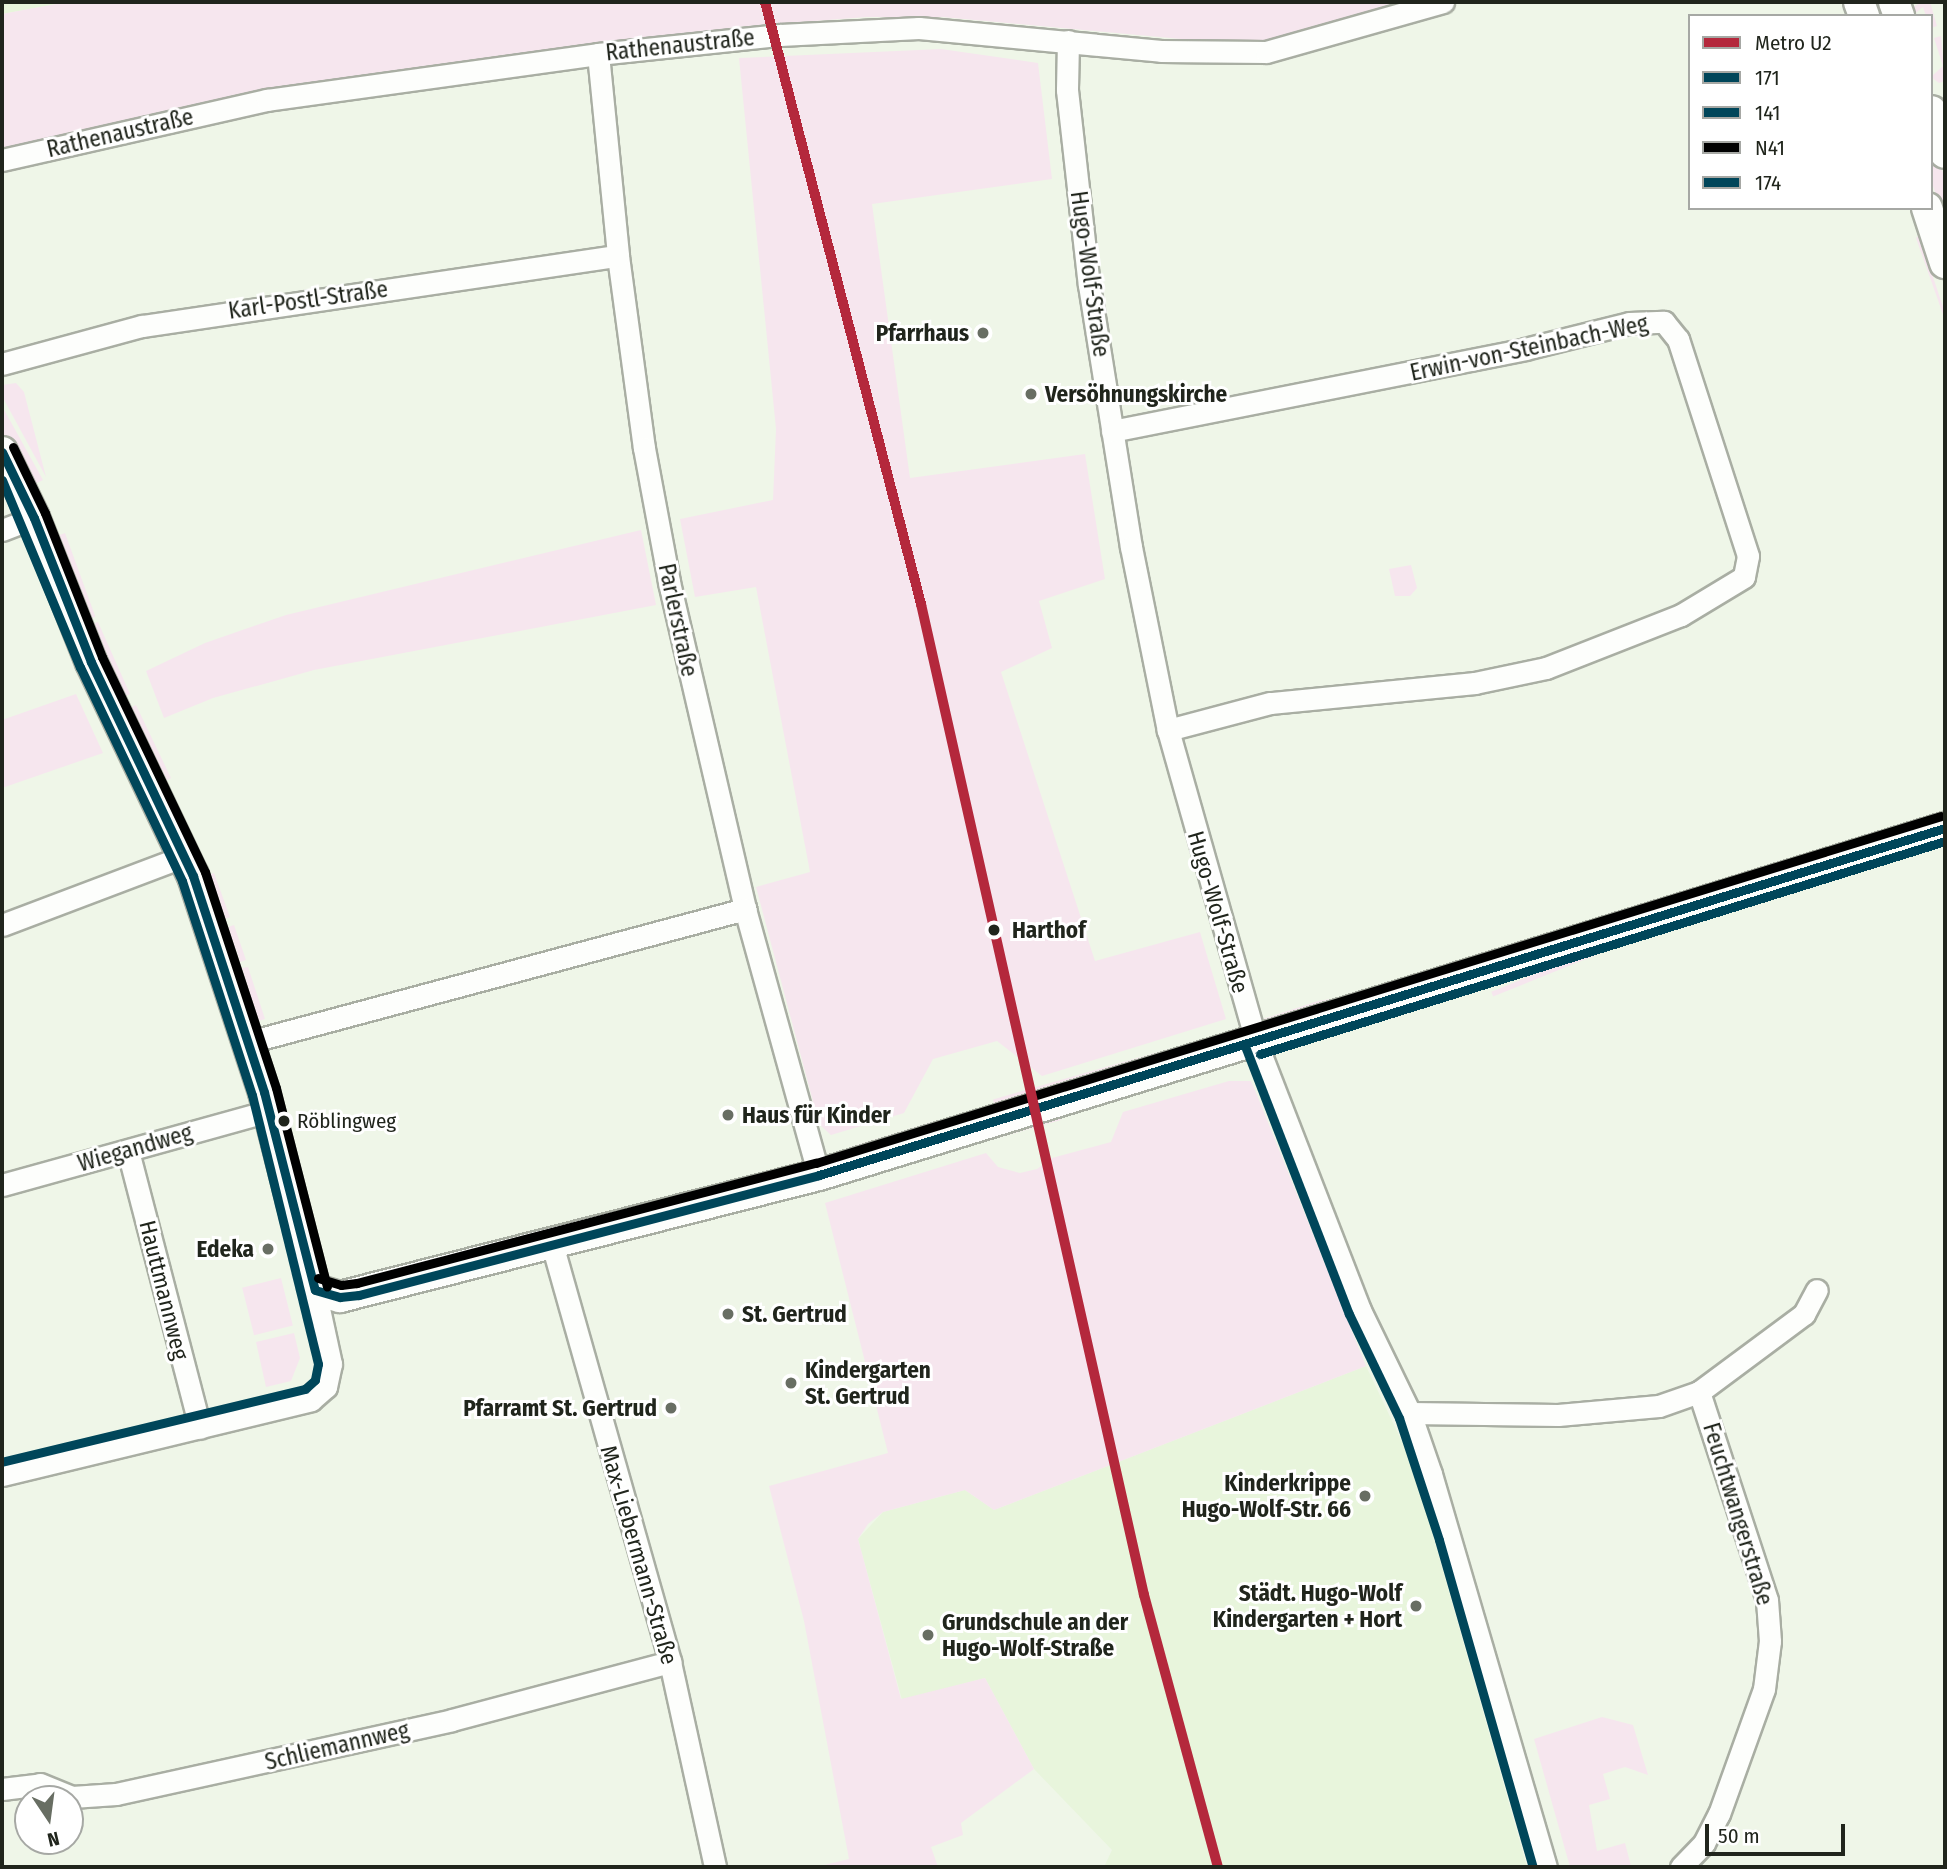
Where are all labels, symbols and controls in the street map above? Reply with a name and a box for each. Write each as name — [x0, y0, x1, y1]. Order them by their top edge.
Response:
legend — [1688, 14, 1933, 210]
street label: Rathenaustraße — [604, 23, 756, 67]
text: Metro U2 — [1755, 30, 1832, 56]
text: 171 — [1755, 65, 1780, 91]
text: 141 — [1755, 100, 1780, 126]
street label: Rathenaustraße — [44, 103, 196, 163]
text: N41 — [1755, 135, 1785, 161]
text: 174 — [1755, 170, 1781, 196]
street label: Hugo-Wolf-Straße — [1065, 189, 1115, 359]
street label: Karl-Postl-Straße — [226, 275, 390, 325]
street label: Erwin-von-Steinbach-Weg — [1408, 309, 1650, 387]
place label: Pfarrhaus — [876, 319, 969, 347]
marker: Pfarrhaus — [975, 325, 991, 341]
place label: Versöhnungskirche — [1045, 380, 1227, 408]
marker: Versöhnungskirche — [1023, 386, 1039, 402]
street label: Parlerstraße — [653, 561, 703, 679]
street label: Hugo-Wolf-Straße — [1182, 828, 1254, 996]
place label: Harthof — [1012, 916, 1086, 944]
marker: Harthof — [983, 919, 1005, 941]
place label: Haus für Kinder — [742, 1101, 891, 1129]
marker: Haus für Kinder — [720, 1107, 736, 1123]
place label: Röblingweg — [297, 1108, 396, 1134]
marker: Röblingweg — [277, 1114, 291, 1128]
street label: Wiegandweg — [75, 1119, 195, 1177]
street label: Hauttmannweg — [133, 1217, 195, 1363]
place label: Edeka — [197, 1235, 254, 1263]
marker: Edeka — [260, 1241, 276, 1257]
place label: St. Gertrud — [742, 1300, 847, 1328]
marker: St. Gertrud — [720, 1306, 736, 1322]
place label: Kindergarten St. Gertrud — [805, 1356, 931, 1410]
marker: Kindergarten St. Gertrud — [783, 1375, 799, 1391]
place label: Pfarramt St. Gertrud — [463, 1394, 657, 1422]
marker: Pfarramt St. Gertrud — [663, 1400, 679, 1416]
street label: Feuchtwangerstraße — [1697, 1419, 1779, 1609]
street label: Max-Liebermann-Straße — [595, 1442, 683, 1668]
place label: Kinderkrippe Hugo-Wolf-Str. 66 — [1182, 1469, 1351, 1523]
marker: Kinderkrippe Hugo-Wolf-Str. 66 — [1357, 1488, 1373, 1504]
place label: Städt. Hugo-Wolf Kindergarten + Hort — [1213, 1579, 1402, 1633]
marker: Städt. Hugo-Wolf Kindergarten + Hort — [1408, 1598, 1424, 1614]
place label: Grundschule an der Hugo-Wolf-Straße — [942, 1608, 1128, 1662]
marker: Grundschule an der Hugo-Wolf-Straße — [920, 1627, 936, 1643]
street label: Schliemannweg — [262, 1716, 412, 1776]
north arrow — [14, 1785, 84, 1855]
scale bar — [1709, 1810, 1849, 1854]
text: 50 m — [1718, 1823, 1760, 1849]
text: N — [45, 1827, 62, 1851]

